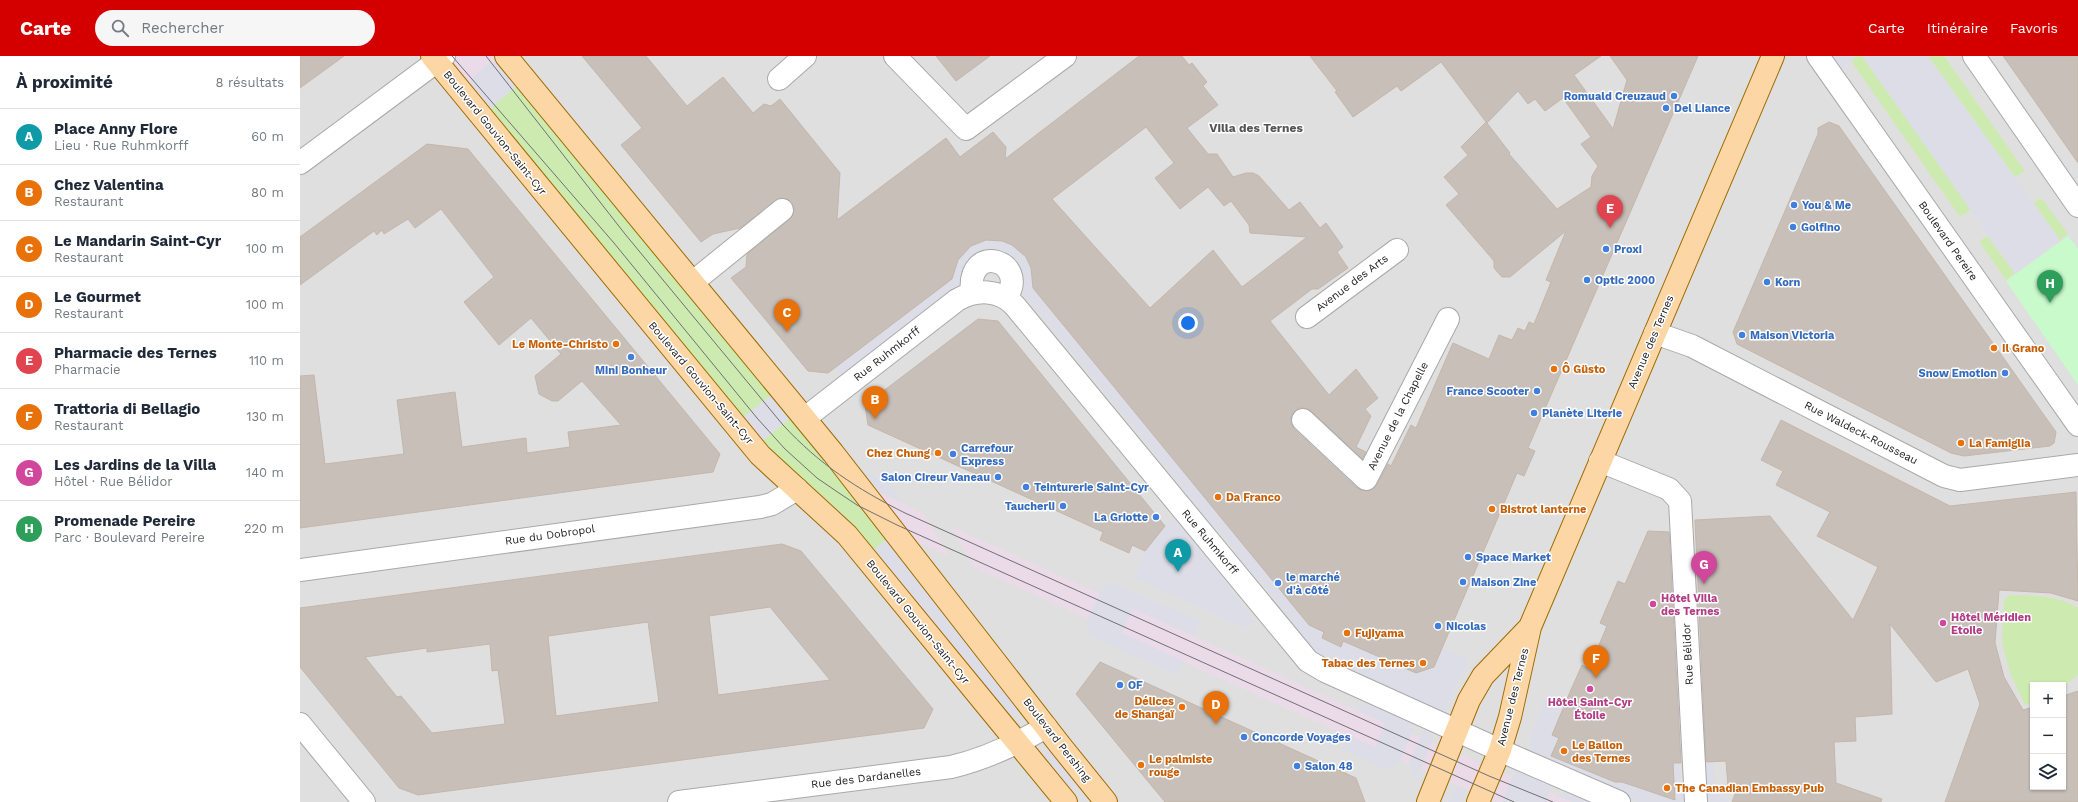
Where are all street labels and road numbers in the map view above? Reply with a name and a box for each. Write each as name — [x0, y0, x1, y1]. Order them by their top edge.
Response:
street label: Boulevard Gouvion-Saint-Cyr — [441, 68, 550, 198]
street label: Boulevard Pereire — [1916, 199, 1980, 283]
street label: Avenue des Arts — [1313, 252, 1391, 314]
street label: Avenue des Ternes — [1625, 293, 1677, 391]
street label: Boulevard Gouvion-Saint-Cyr — [646, 319, 757, 447]
street label: Rue Ruhmkorff — [851, 324, 923, 384]
street label: Avenue de la Chapelle — [1365, 360, 1431, 472]
street label: Rue Waldeck-Rousseau — [1802, 399, 1920, 467]
street label: Rue Ruhmkorff — [1179, 507, 1241, 578]
street label: Rue du Dobropol — [504, 522, 596, 548]
street label: Boulevard Gouvion-Saint-Cyr — [864, 557, 973, 687]
street label: Rue Bélidor — [1680, 622, 1696, 685]
street label: Avenue des Ternes — [1495, 647, 1531, 747]
street label: Boulevard Pershing — [1020, 696, 1094, 784]
street label: Rue des Dardanelles — [810, 765, 922, 791]

